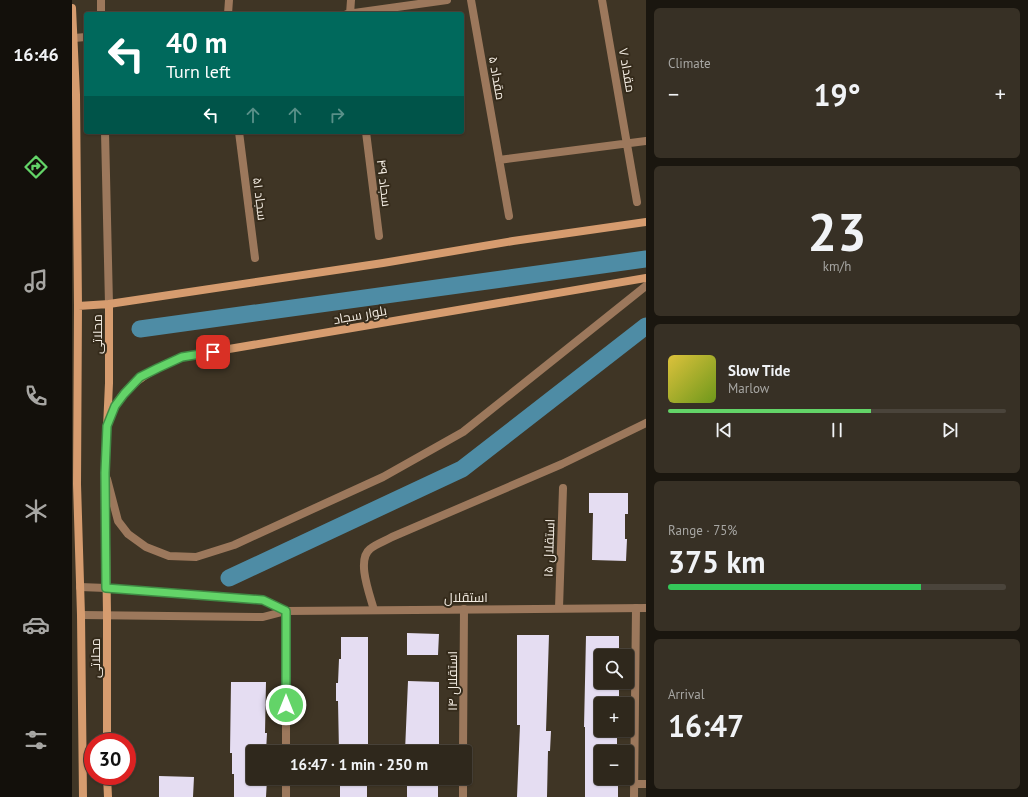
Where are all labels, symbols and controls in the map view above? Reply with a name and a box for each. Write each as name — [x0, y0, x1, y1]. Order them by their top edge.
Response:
text: 40 m — [166, 24, 227, 61]
icon: left — [100, 28, 152, 80]
text: 16:46 — [13, 43, 59, 66]
street label: مقداد ۷ — [615, 46, 639, 94]
street label: مقداد ۵ — [485, 55, 509, 101]
text: Climate — [668, 55, 711, 72]
text: Turn left — [166, 60, 231, 83]
text: 19° — [813, 75, 861, 114]
text: − — [668, 80, 679, 108]
text: + — [995, 80, 1006, 108]
icon: left — [200, 104, 222, 126]
icon: ahead — [242, 104, 264, 126]
icon: ahead — [284, 104, 306, 126]
icon: right — [326, 104, 348, 126]
icon: directions — [22, 153, 50, 181]
street label: سجاد ۴۹ — [373, 158, 395, 208]
street label: سجاد ۵۱ — [249, 176, 271, 222]
text: 23 — [808, 198, 866, 265]
text: km/h — [823, 258, 851, 275]
icon: music — [22, 267, 50, 295]
street label: بلوار سجاد — [332, 302, 388, 328]
street label: محلاتی — [89, 314, 106, 354]
pin — [196, 335, 230, 369]
icon: arrive — [202, 341, 224, 363]
text: Slow Tide — [728, 361, 790, 380]
text: Marlow — [728, 380, 769, 397]
icon: phone — [22, 382, 50, 410]
icon: previous — [713, 419, 735, 441]
icon: pause — [826, 419, 848, 441]
icon: next — [939, 419, 961, 441]
icon: climate — [22, 497, 50, 525]
street label: استقلال ۱۵ — [539, 519, 559, 577]
text: Range · 75% — [668, 522, 737, 539]
text: 375 km — [668, 542, 766, 581]
street label: استقلال — [444, 589, 488, 606]
icon: car — [22, 611, 50, 639]
street label: محلاتی — [87, 638, 104, 678]
map controls — [594, 649, 634, 785]
button: search — [594, 649, 634, 689]
street label: استقلال ۱۴ — [444, 651, 461, 711]
position arrow — [265, 684, 307, 726]
text: Arrival — [668, 686, 704, 703]
button: + — [594, 697, 634, 737]
text: 16:47 — [668, 706, 744, 745]
icon: filters — [22, 726, 50, 754]
speed limit sign: 30 — [84, 733, 136, 785]
button: − — [594, 745, 634, 785]
text: 16:47 · 1 min · 250 m — [290, 755, 428, 774]

